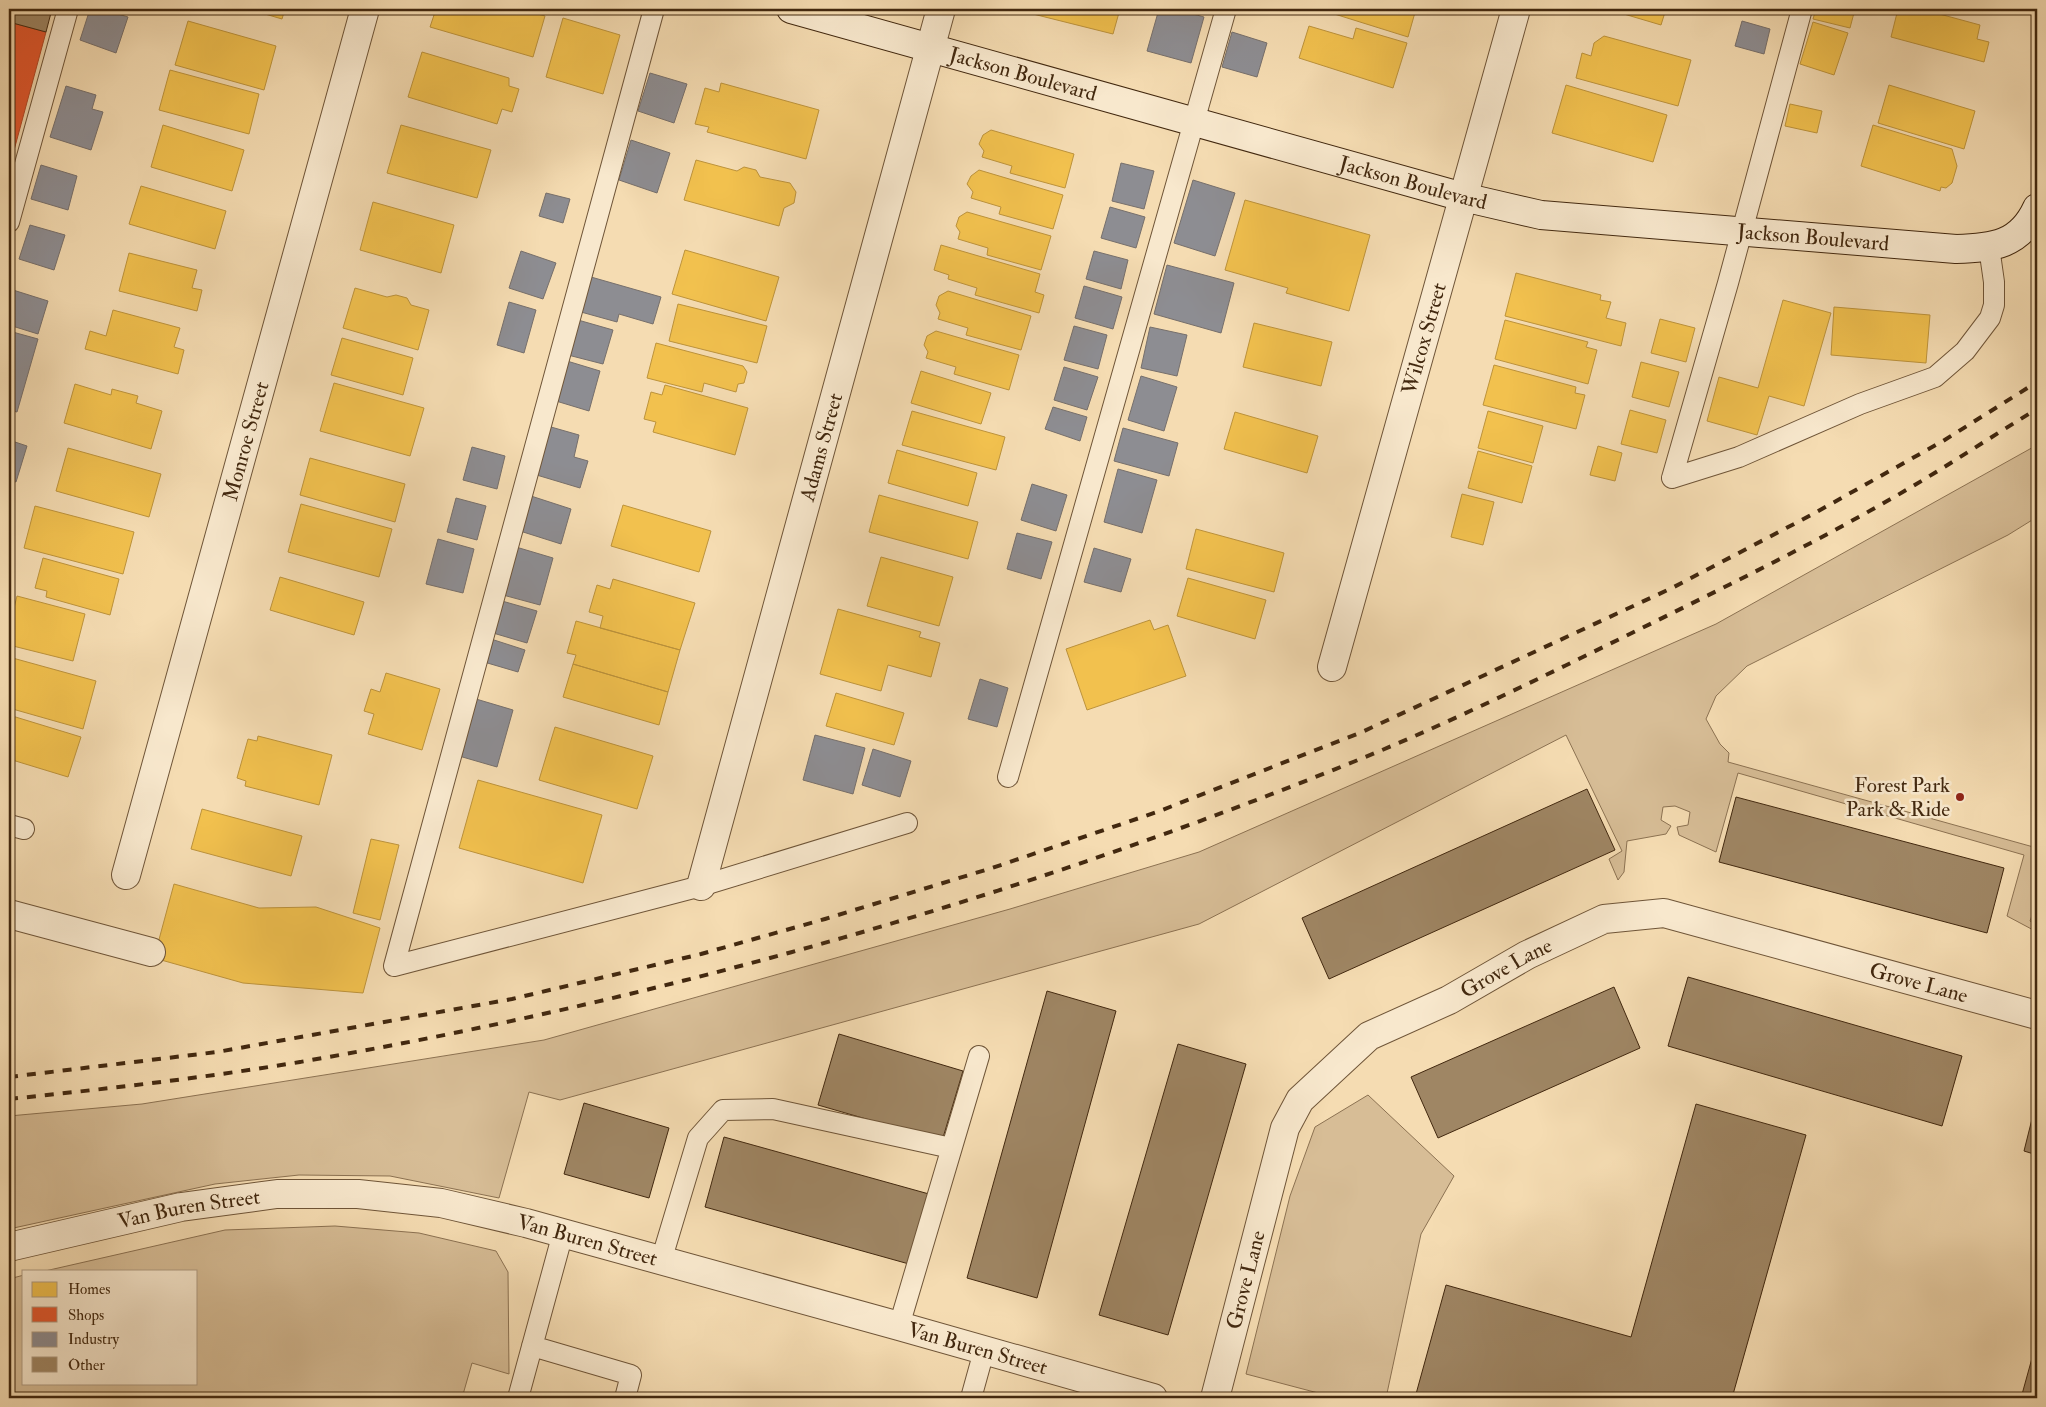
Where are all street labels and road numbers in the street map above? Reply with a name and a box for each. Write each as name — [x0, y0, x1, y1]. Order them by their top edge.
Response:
street label: Jackson Boulevard — [945, 40, 1101, 108]
street label: Jackson Boulevard — [1335, 149, 1490, 216]
street label: Jackson Boulevard — [1735, 218, 1891, 257]
street label: Wilcox Street — [1395, 279, 1452, 399]
street label: Monroe Street — [216, 378, 275, 504]
street label: Adams Street — [793, 390, 849, 505]
street label: Grove Lane — [1455, 932, 1556, 1004]
street label: Grove Lane — [1867, 956, 1971, 1009]
street label: Van Buren Street — [115, 1183, 262, 1235]
street label: Van Buren Street — [515, 1208, 661, 1272]
street label: Grove Lane — [1220, 1227, 1271, 1332]
street label: Van Buren Street — [905, 1316, 1051, 1381]

